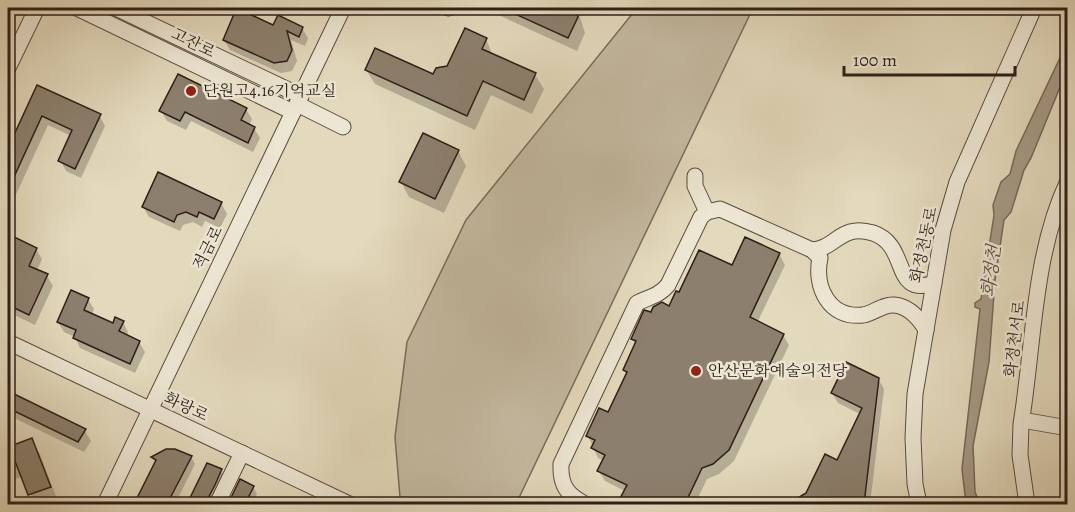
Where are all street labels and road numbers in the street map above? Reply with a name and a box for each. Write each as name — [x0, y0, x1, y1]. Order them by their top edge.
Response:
street label: 고잔로 — [167, 23, 219, 63]
street label: 화정천동로 — [905, 204, 943, 285]
street label: 적금로 — [188, 222, 228, 274]
street label: 화정천서로 — [999, 299, 1031, 379]
street label: 화랑로 — [160, 387, 212, 427]

